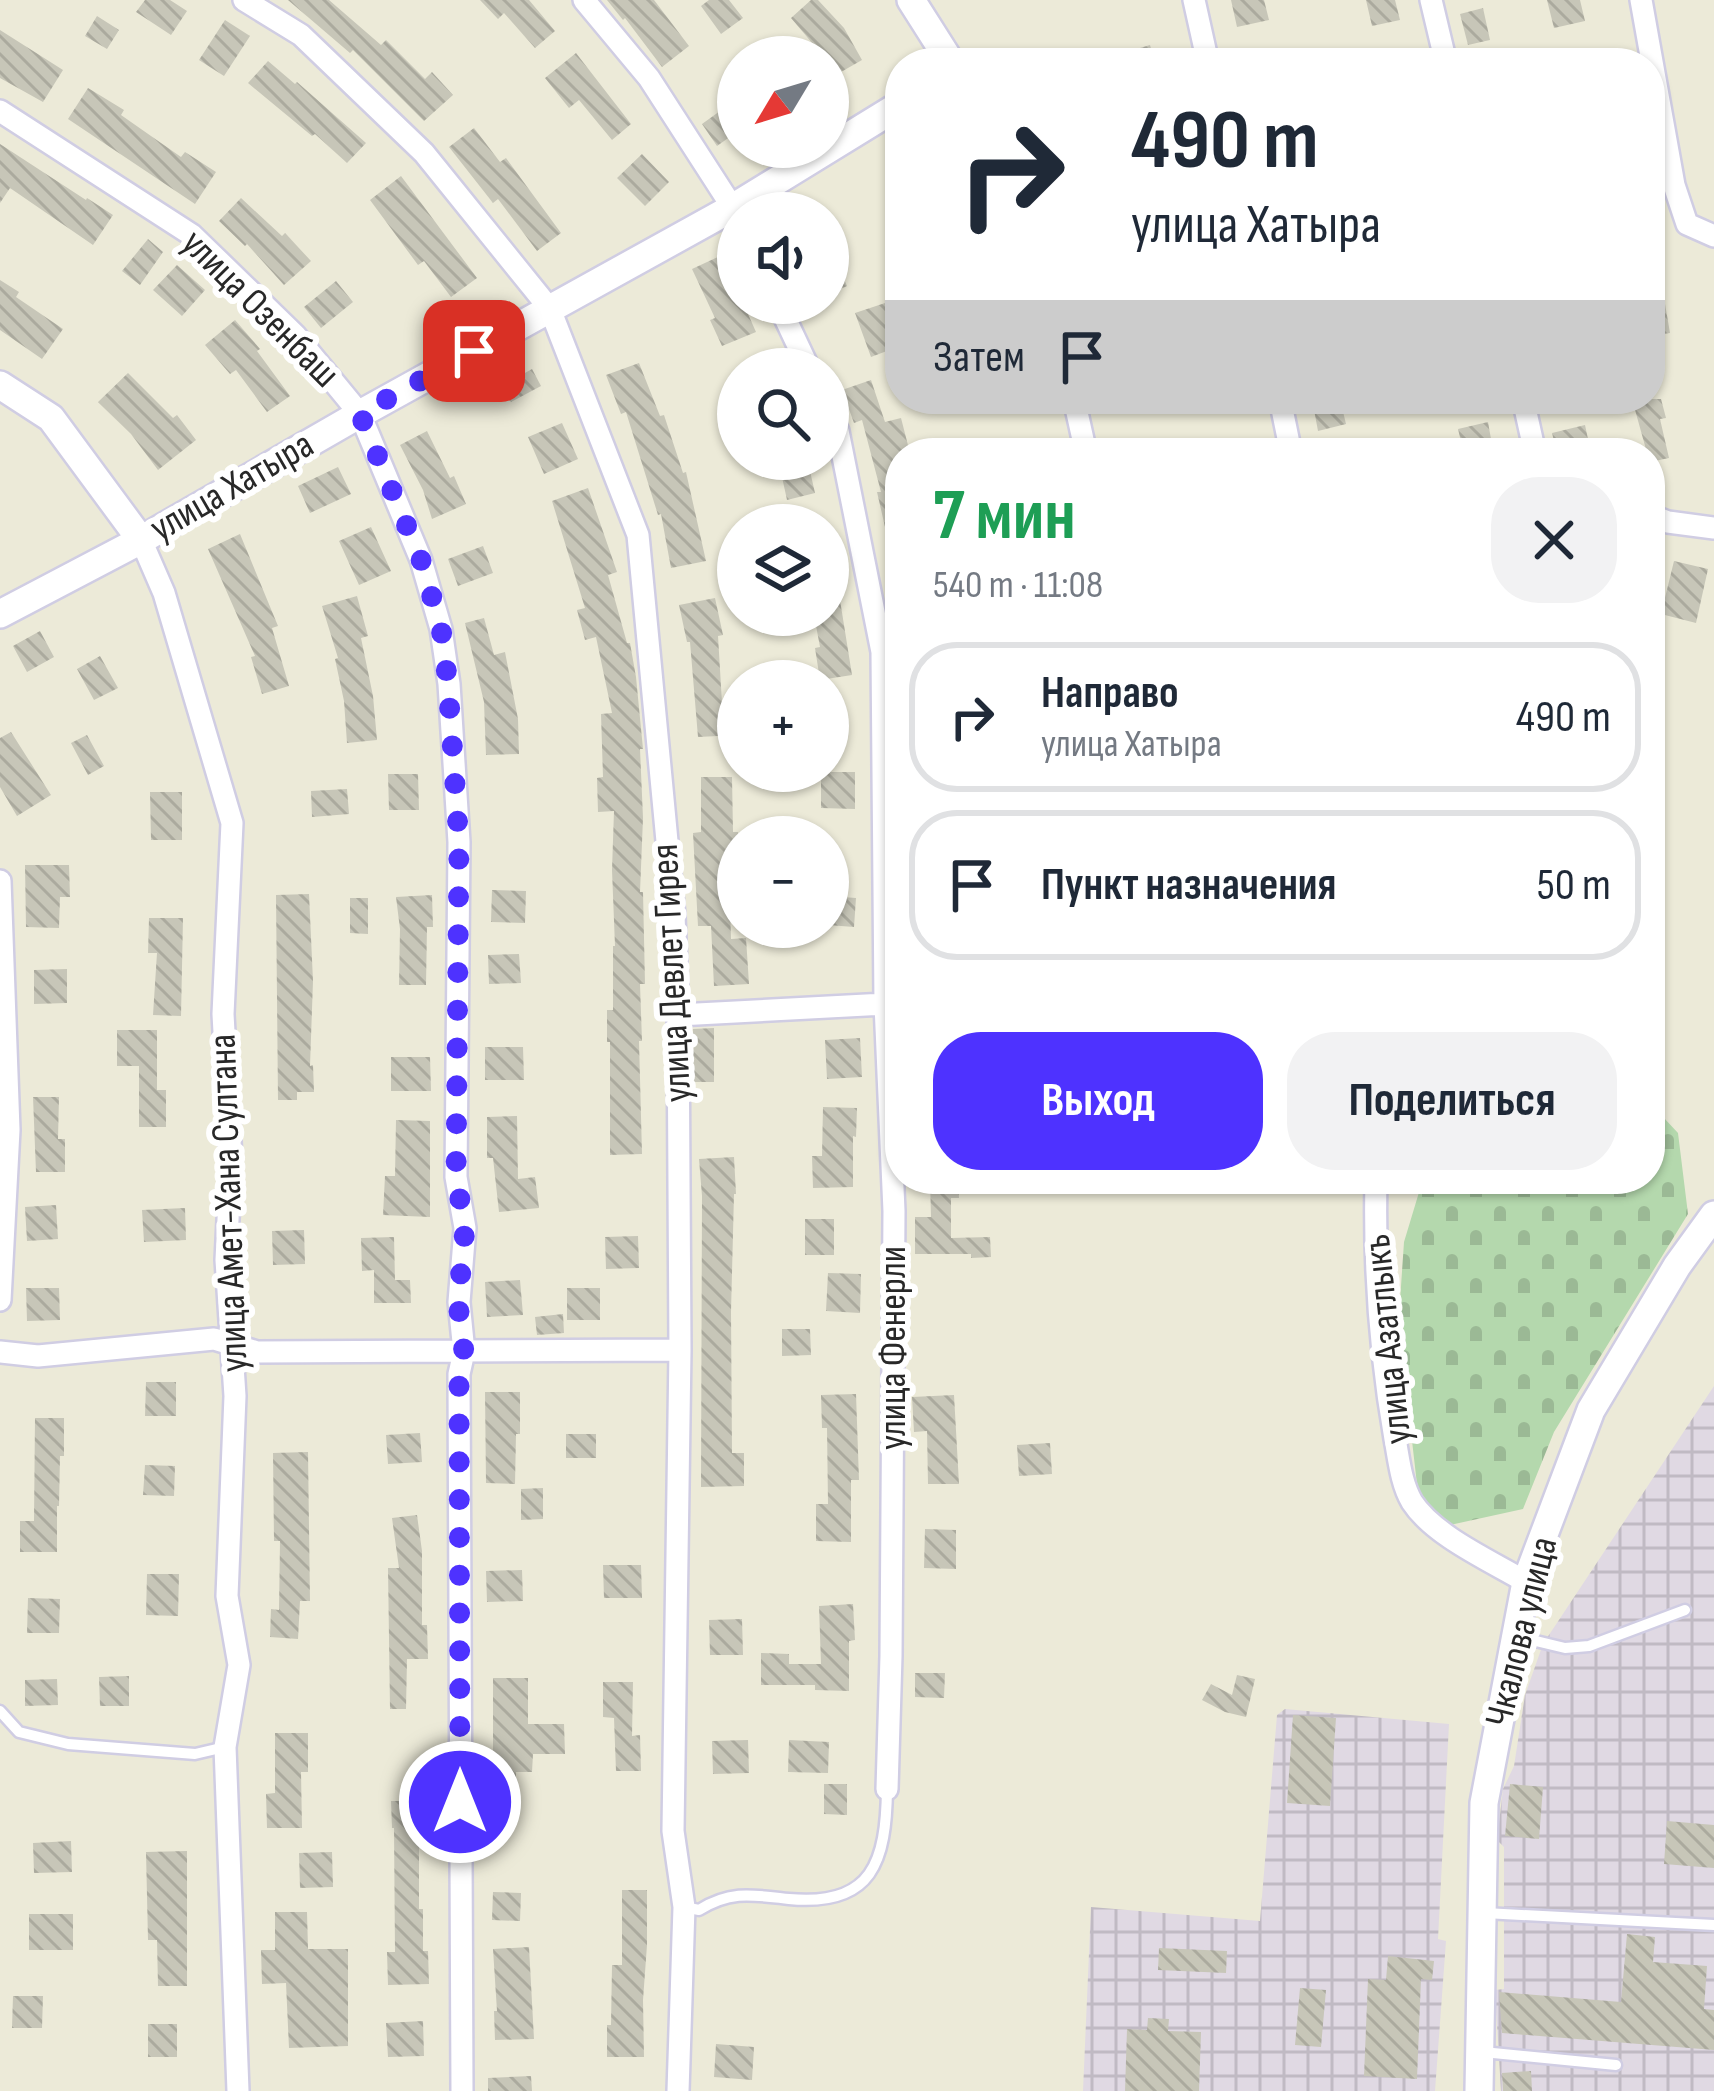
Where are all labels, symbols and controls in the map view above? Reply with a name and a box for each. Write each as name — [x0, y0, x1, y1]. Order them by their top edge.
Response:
north arrow — [717, 36, 849, 168]
map controls — [717, 36, 849, 948]
text: 490 m — [1131, 91, 1319, 192]
icon: right — [933, 96, 1089, 252]
button: sound — [717, 192, 849, 324]
text: улица Хатыра — [1131, 193, 1381, 258]
street label: улица Озенбаш — [171, 220, 349, 398]
pin — [423, 300, 525, 402]
icon: arrive — [441, 318, 507, 384]
icon: arrive — [1049, 324, 1115, 390]
text: Затем — [933, 330, 1025, 385]
button: search — [717, 348, 849, 480]
street label: улица Хатыра — [142, 421, 322, 553]
text: 7 мин — [933, 473, 1076, 560]
button: close — [1491, 477, 1617, 603]
button: layers — [717, 504, 849, 636]
text: 540 m · 11:08 — [933, 562, 1103, 609]
button: + — [717, 660, 849, 792]
text: Направо — [1041, 666, 1179, 721]
icon: right — [939, 684, 1005, 750]
text: 490 m — [1516, 690, 1611, 745]
text: улица Хатыра — [1041, 721, 1222, 768]
button: − — [717, 816, 849, 948]
street label: улица Девлет Гирея — [642, 843, 702, 1103]
icon: arrive — [939, 852, 1005, 918]
text: Пункт назначения — [1041, 858, 1336, 913]
text: 50 m — [1537, 858, 1611, 913]
button: Выход — [933, 1032, 1263, 1170]
button: Поделиться — [1287, 1032, 1617, 1170]
street label: улица Амет-Хана Султана — [200, 1033, 258, 1373]
street label: улица Азатлыкъ — [1354, 1232, 1422, 1446]
street label: улица Фенерли — [870, 1246, 917, 1450]
street label: Чкалова улица — [1476, 1532, 1568, 1732]
position arrow — [397, 1739, 523, 1865]

